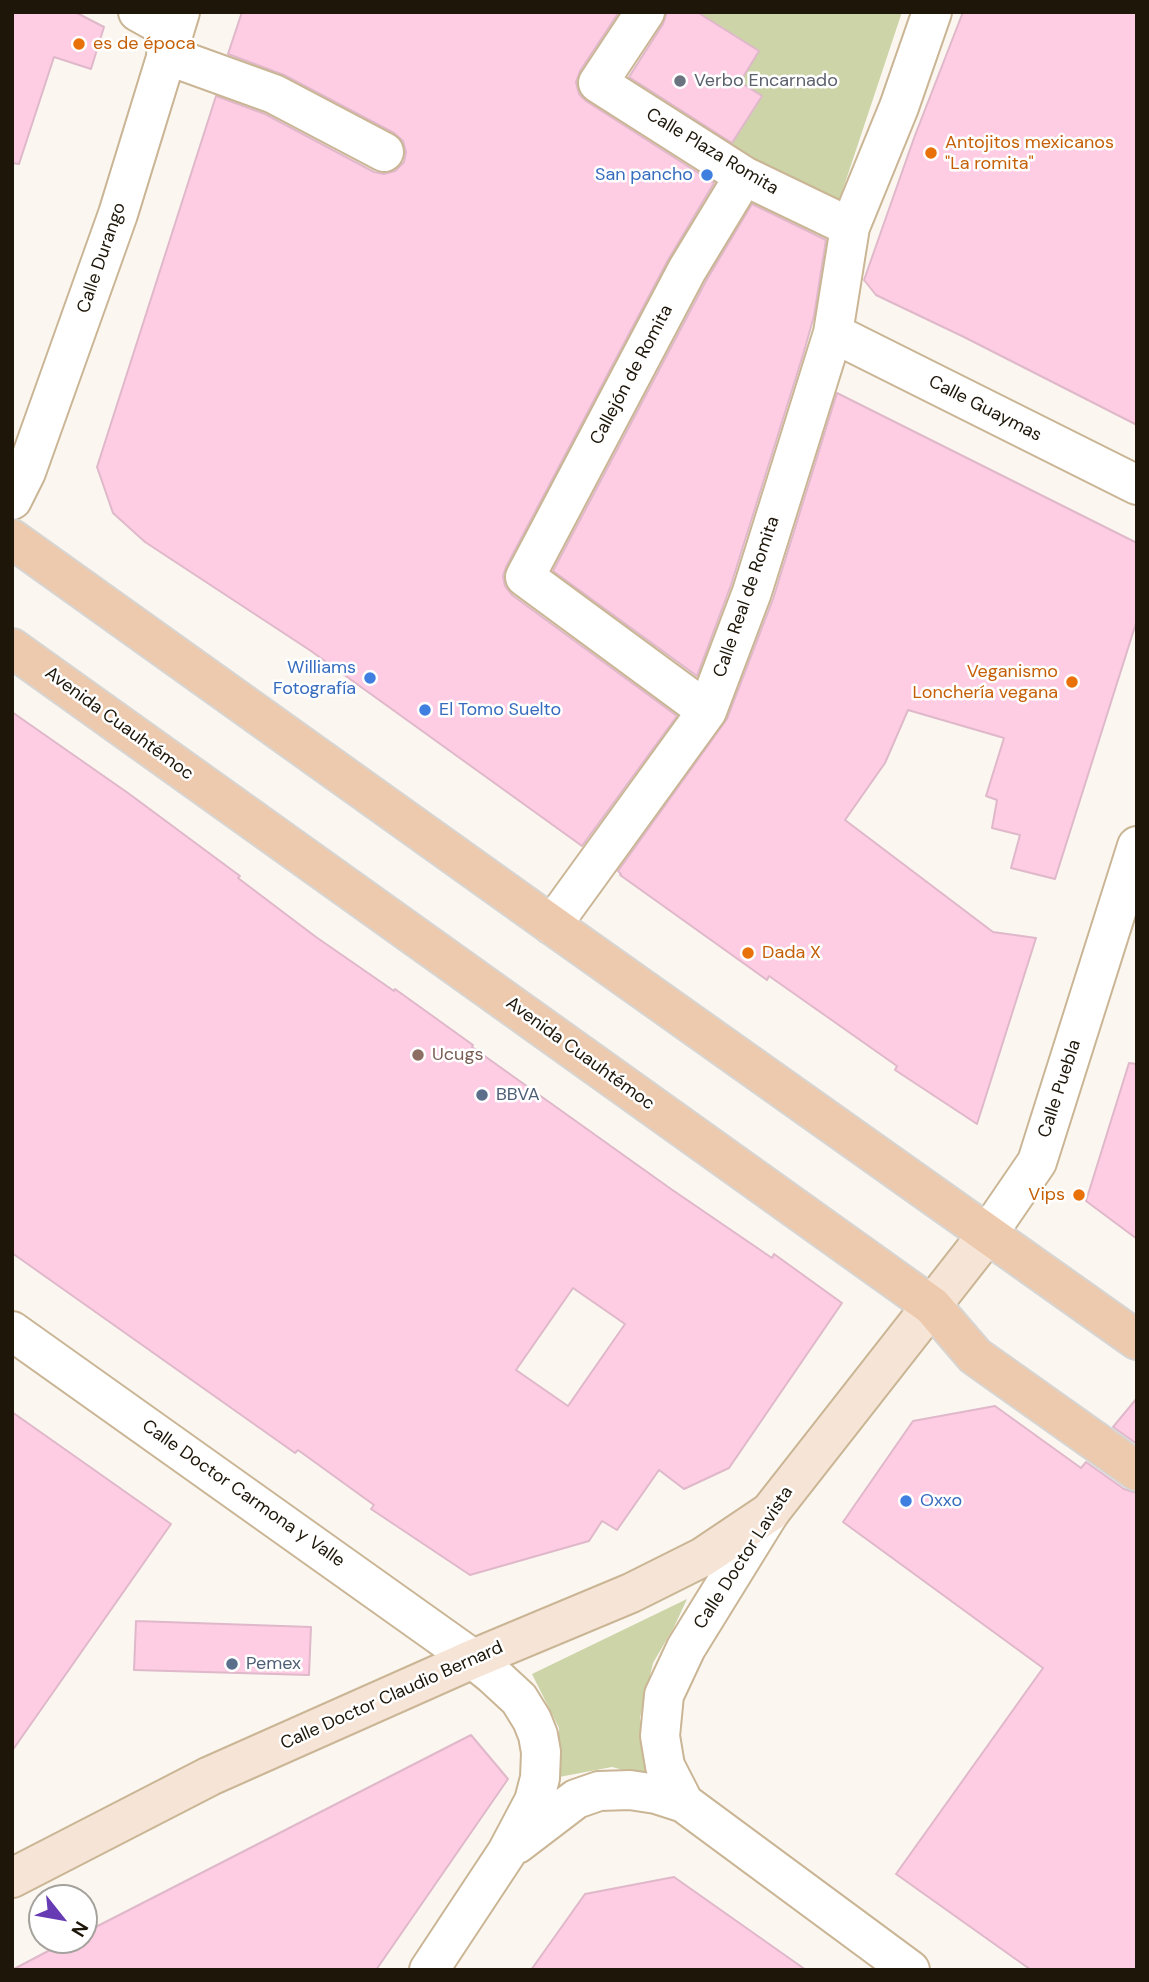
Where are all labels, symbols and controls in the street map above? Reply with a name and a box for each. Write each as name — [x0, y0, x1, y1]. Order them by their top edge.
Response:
place label: es de época — [93, 33, 196, 55]
marker: es de época — [71, 36, 87, 52]
place label: Verbo Encarnado — [694, 70, 838, 92]
marker: Verbo Encarnado — [672, 73, 688, 89]
street label: Calle Plaza Romita — [642, 104, 782, 200]
place label: Antojitos mexicanos "La romita" — [945, 132, 1114, 174]
marker: Antojitos mexicanos "La romita" — [923, 145, 939, 161]
place label: San pancho — [595, 164, 693, 186]
marker: San pancho — [699, 167, 715, 183]
street label: Calle Durango — [73, 200, 131, 316]
street label: Callejón de Romita — [586, 301, 678, 449]
street label: Calle Guaymas — [925, 371, 1045, 447]
street label: Calle Real de Romita — [709, 514, 785, 680]
place label: Williams Fotografía — [273, 657, 356, 700]
place label: Veganismo Lonchería vegana — [913, 661, 1058, 704]
street label: Avenida Cuauhtémoc — [40, 663, 198, 785]
marker: Williams Fotografía — [362, 670, 378, 686]
marker: Veganismo Lonchería vegana — [1064, 674, 1080, 690]
place label: El Tomo Suelto — [439, 699, 561, 721]
marker: El Tomo Suelto — [417, 702, 433, 718]
place label: Dada X — [762, 942, 821, 964]
marker: Dada X — [740, 945, 756, 961]
street label: Avenida Cuauhtémoc — [501, 993, 659, 1115]
street label: Calle Puebla — [1034, 1037, 1086, 1141]
place label: Ucugs — [432, 1044, 483, 1066]
marker: Ucugs — [410, 1047, 426, 1063]
place label: BBVA — [496, 1084, 540, 1106]
marker: BBVA — [474, 1087, 490, 1103]
place label: Vips — [1028, 1184, 1065, 1206]
marker: Vips — [1071, 1187, 1087, 1203]
street label: Calle Doctor Carmona y Valle — [137, 1416, 349, 1572]
street label: Calle Doctor Lavista — [690, 1483, 798, 1633]
place label: Oxxo — [920, 1490, 962, 1512]
marker: Oxxo — [898, 1493, 914, 1509]
street label: Calle Doctor Claudio Bernard — [277, 1637, 507, 1755]
place label: Pemex — [246, 1653, 301, 1675]
marker: Pemex — [224, 1656, 240, 1672]
north arrow — [28, 1884, 98, 1954]
text: N — [65, 1917, 94, 1941]

